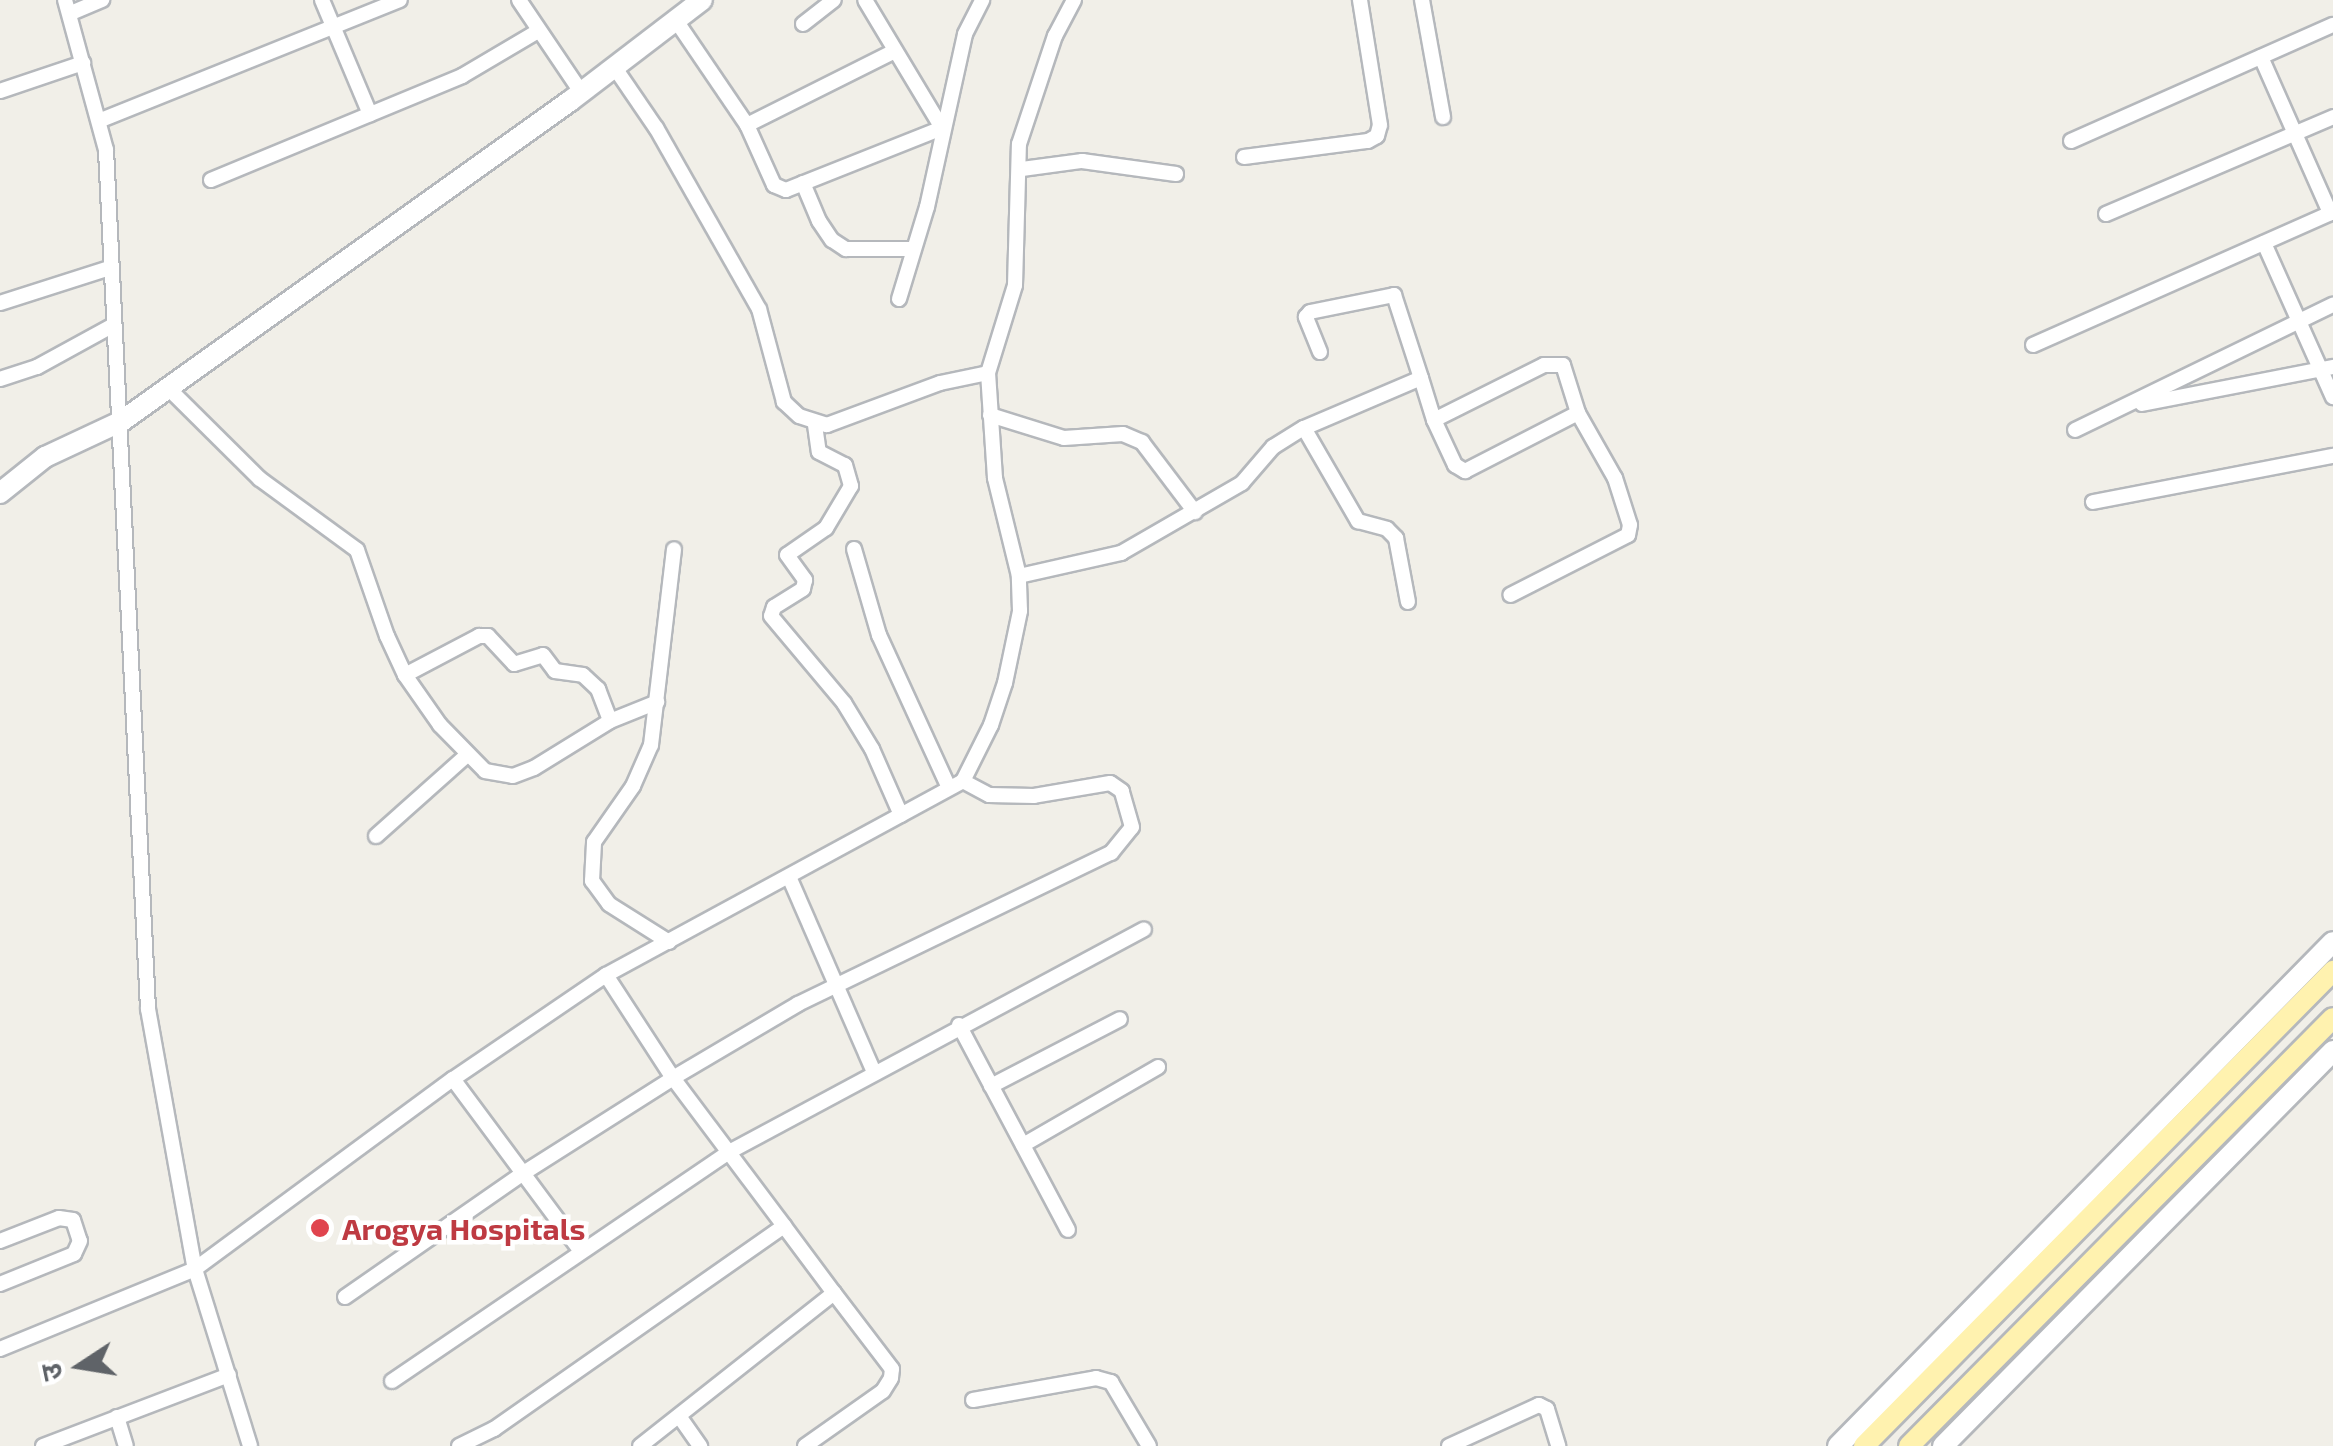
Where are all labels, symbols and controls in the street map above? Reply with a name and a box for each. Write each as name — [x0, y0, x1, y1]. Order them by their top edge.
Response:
place label: Arogya Hospitals — [342, 1210, 585, 1246]
marker: Arogya Hospitals — [307, 1215, 333, 1241]
north arrow — [30, 1316, 130, 1416]
text: उ — [32, 1361, 69, 1384]

